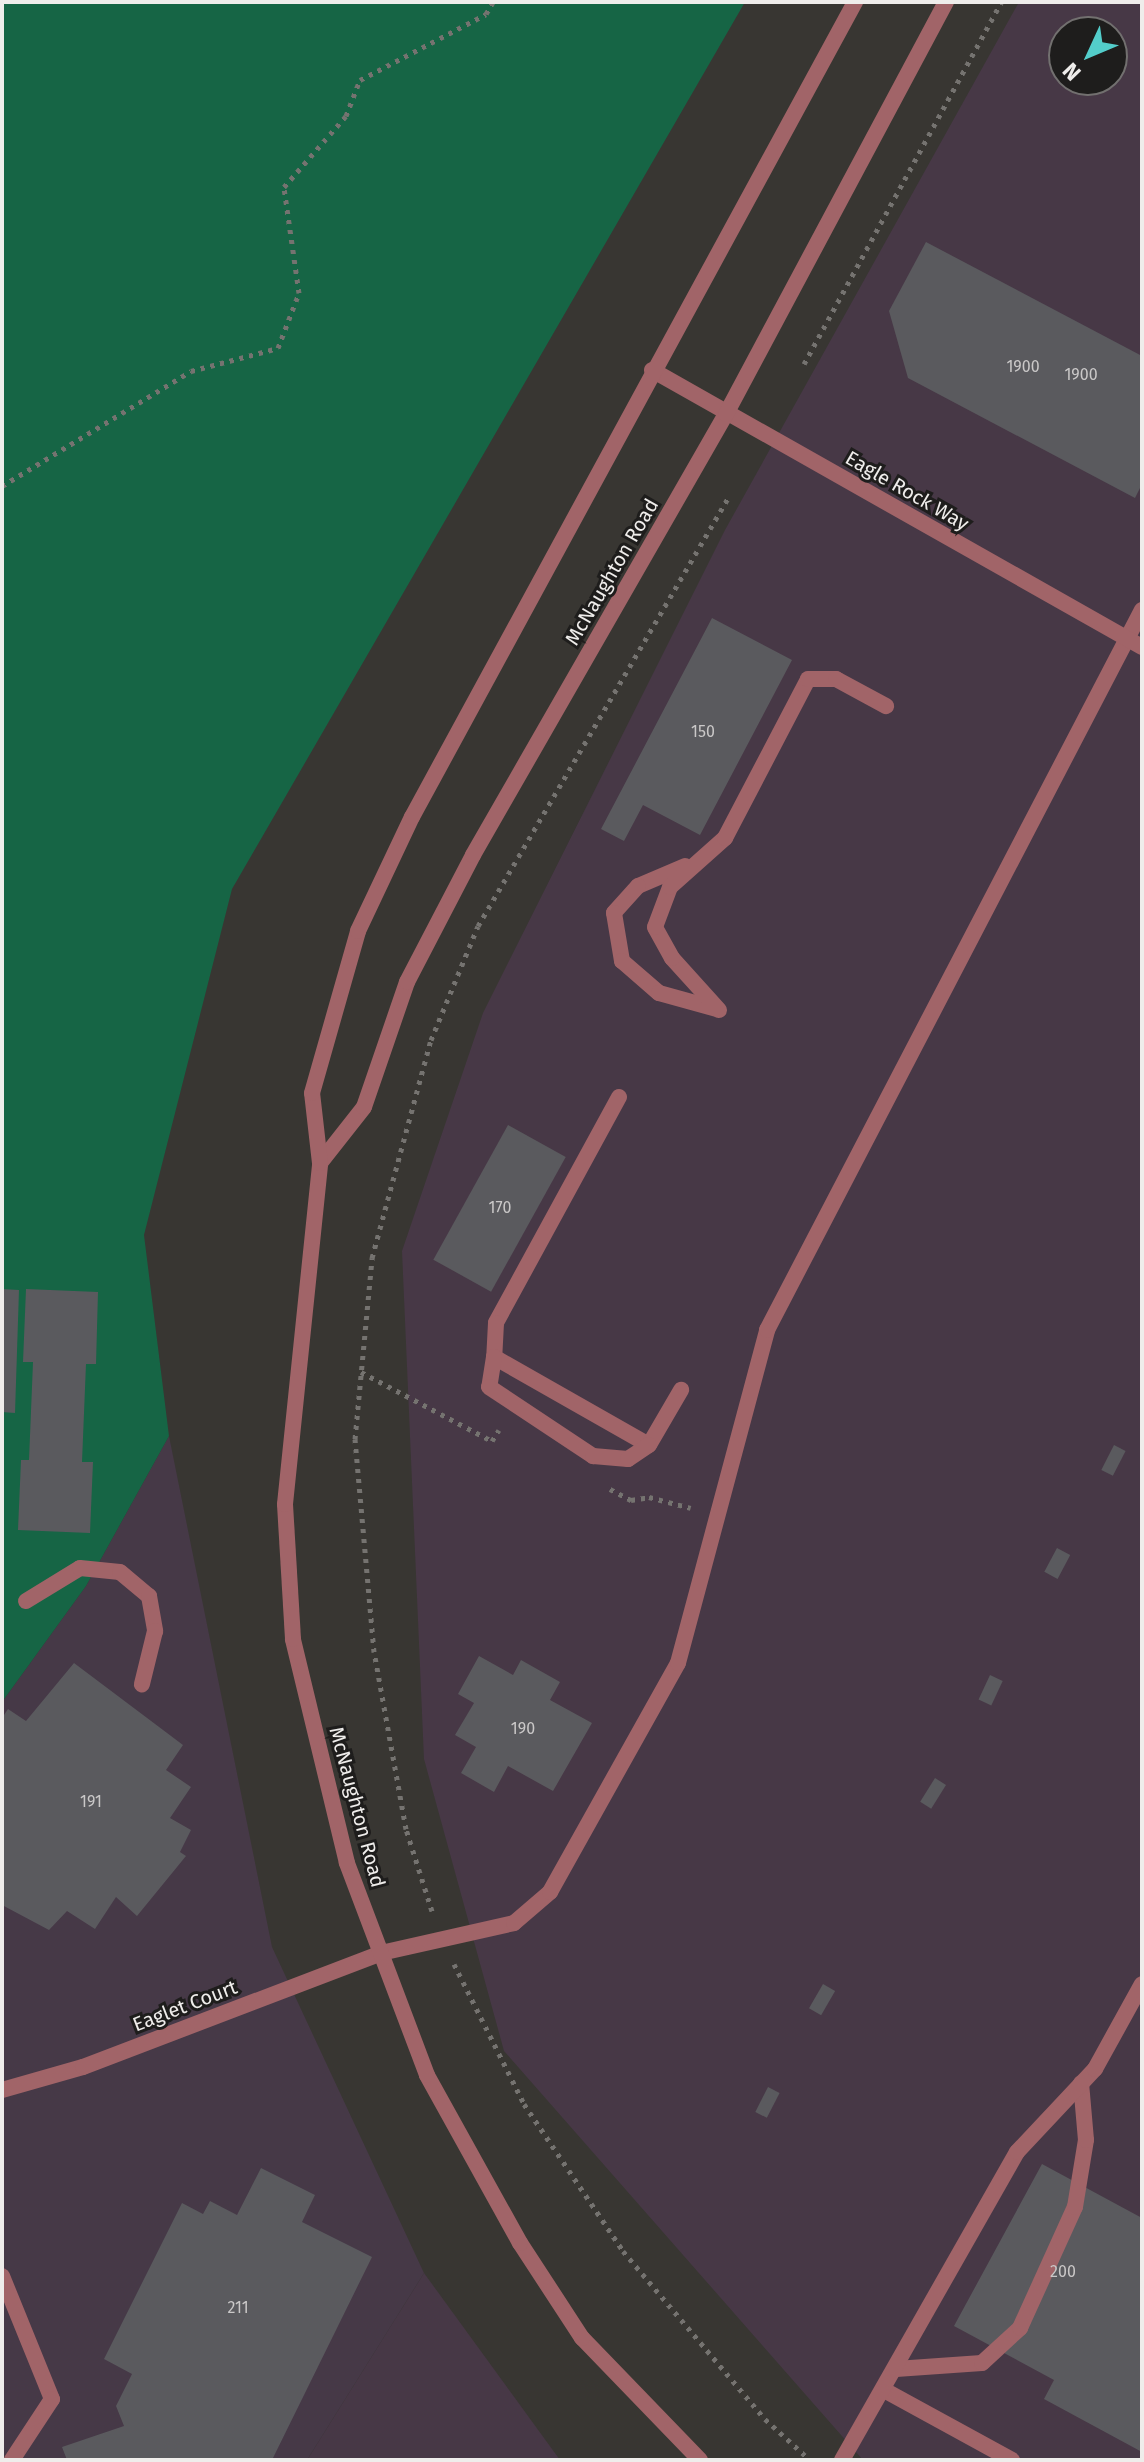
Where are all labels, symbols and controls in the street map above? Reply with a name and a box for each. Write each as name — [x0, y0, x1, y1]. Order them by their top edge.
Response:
north arrow — [1048, 16, 1128, 96]
text: N — [1057, 57, 1087, 86]
house number: 1900 — [1006, 357, 1040, 377]
house number: 1900 — [1064, 365, 1098, 385]
street label: Eagle Rock Way — [841, 446, 973, 536]
street label: McNaughton Road — [560, 494, 664, 650]
house number: 150 — [691, 722, 715, 742]
house number: 170 — [489, 1198, 511, 1218]
house number: 190 — [511, 1719, 535, 1739]
street label: McNaughton Road — [324, 1724, 390, 1890]
house number: 191 — [80, 1792, 102, 1812]
street label: Eaglet Court — [129, 1975, 241, 2037]
house number: 200 — [1050, 2262, 1076, 2282]
house number: 211 — [227, 2298, 249, 2318]

